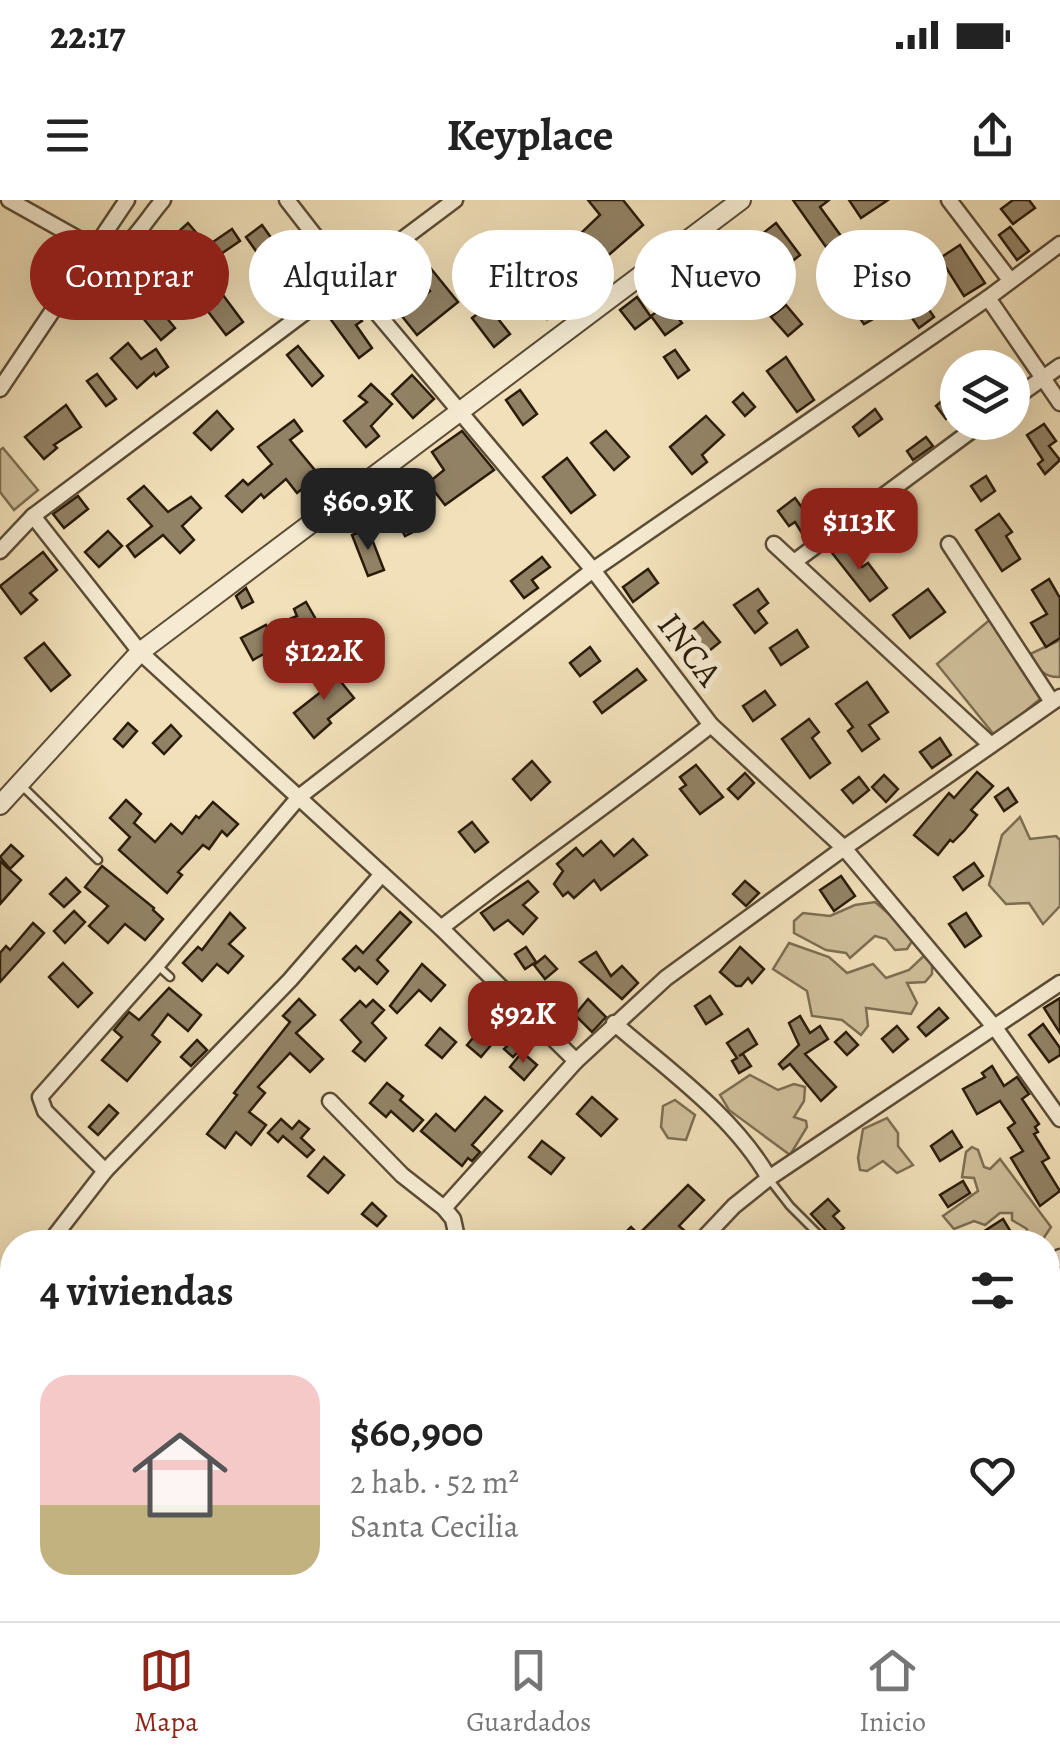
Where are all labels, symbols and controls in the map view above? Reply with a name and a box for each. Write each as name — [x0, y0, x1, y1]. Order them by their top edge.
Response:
text: 22:17 — [50, 9, 126, 61]
text: Keyplace — [447, 104, 613, 166]
icon: menu — [40, 108, 95, 163]
icon: share — [965, 108, 1020, 163]
chip: Comprar — [30, 230, 229, 320]
chip: Alquilar — [249, 230, 432, 320]
chip: Filtros — [452, 230, 614, 320]
chip: Nuevo — [634, 230, 796, 320]
chip: Piso — [816, 230, 947, 320]
map controls — [940, 350, 1030, 440]
button: layers — [940, 350, 1030, 440]
pin: $60.9K — [287, 468, 449, 553]
text: $60.9K — [323, 478, 413, 522]
pin: $113K — [789, 488, 929, 573]
text: $113K — [823, 498, 895, 542]
street label: INCA — [647, 603, 734, 696]
pin: $122K — [254, 618, 394, 703]
text: $122K — [285, 628, 363, 672]
pin: $92K — [464, 981, 582, 1066]
text: $92K — [490, 991, 556, 1035]
text: 4 viviendas — [40, 1262, 234, 1319]
icon: filters — [965, 1263, 1020, 1318]
text: $60,900 — [350, 1403, 483, 1460]
icon: home — [120, 1415, 240, 1535]
icon: heart — [965, 1448, 1020, 1503]
text: 2 hab. · 52 m² — [350, 1460, 519, 1504]
text: Santa Cecilia — [350, 1504, 519, 1548]
tab: Mapa — [134, 1643, 198, 1741]
tab: Guardados — [466, 1643, 591, 1741]
tab: Inicio — [859, 1643, 926, 1741]

